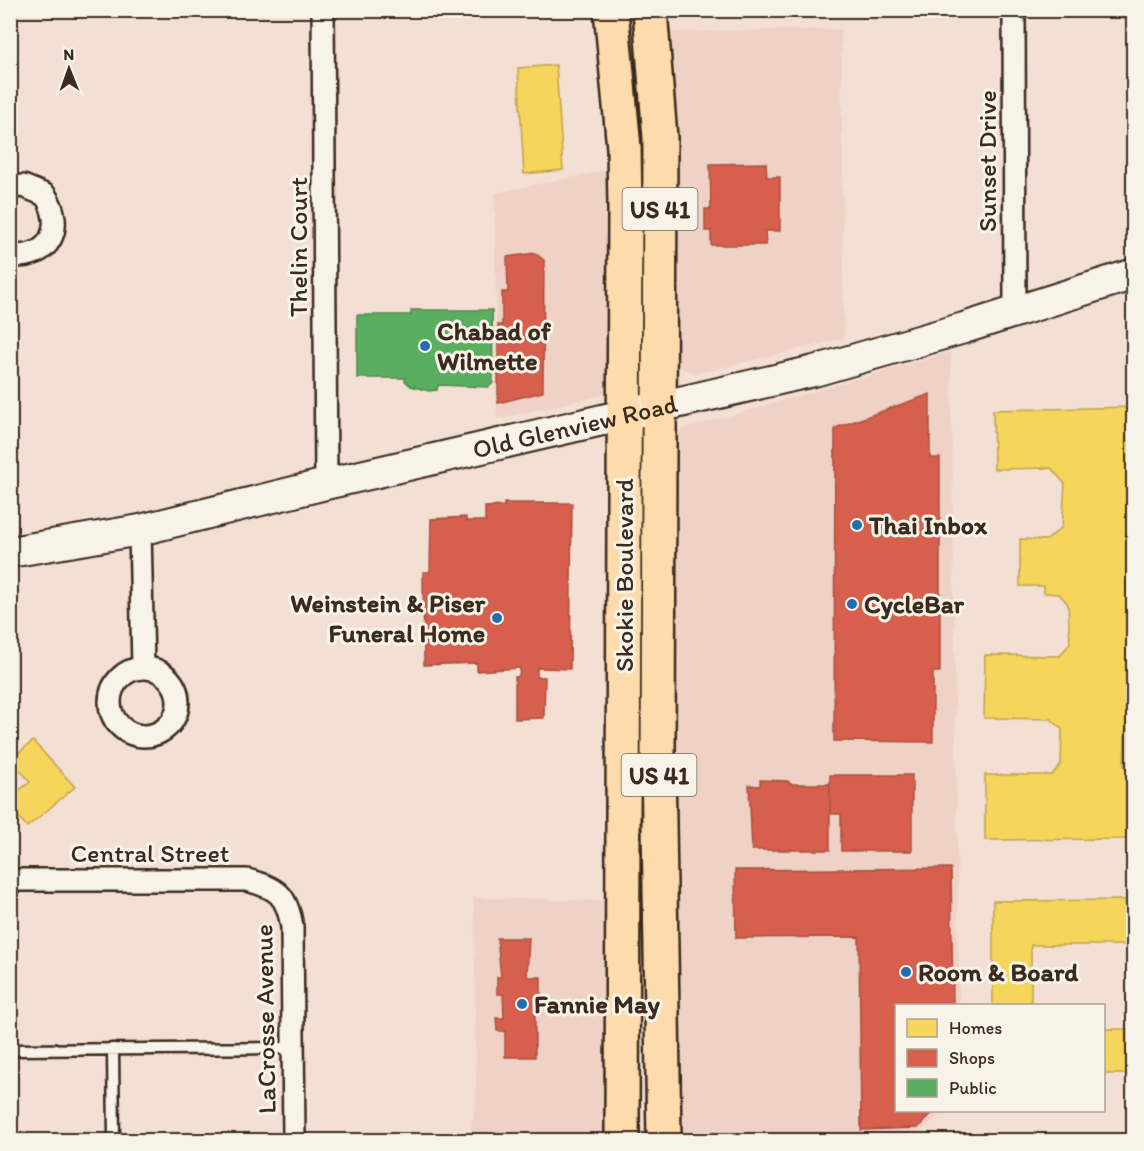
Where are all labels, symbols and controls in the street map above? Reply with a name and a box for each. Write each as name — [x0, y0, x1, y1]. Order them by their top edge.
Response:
north arrow — [39, 39, 99, 99]
text: N — [63, 45, 74, 64]
street label: Sunset Drive — [971, 90, 1003, 232]
street label: Thelin Court — [282, 177, 314, 317]
road number: US 41 — [622, 188, 698, 230]
place label: Chabad of Wilmette — [437, 315, 552, 377]
marker: Chabad of Wilmette — [418, 339, 432, 353]
street label: Old Glenview Road — [469, 387, 681, 466]
street label: Skokie Boulevard — [608, 477, 640, 672]
place label: Thai Inbox — [868, 509, 988, 541]
marker: Thai Inbox — [850, 518, 864, 532]
place label: Weinstein & Piser Funeral Home — [290, 587, 486, 649]
place label: CycleBar — [864, 588, 964, 620]
marker: CycleBar — [845, 597, 859, 611]
marker: Weinstein & Piser Funeral Home — [490, 611, 504, 625]
road number: US 41 — [622, 754, 696, 796]
street label: Central Street — [70, 837, 230, 869]
street label: LaCrosse Avenue — [247, 924, 283, 1114]
place label: Room & Board — [918, 956, 1079, 988]
marker: Room & Board — [899, 965, 913, 979]
place label: Fannie May — [534, 988, 661, 1020]
marker: Fannie May — [515, 997, 529, 1011]
legend — [895, 1004, 1105, 1112]
text: Homes — [949, 1017, 1002, 1039]
text: Shops — [949, 1047, 995, 1069]
text: Public — [949, 1077, 997, 1099]

